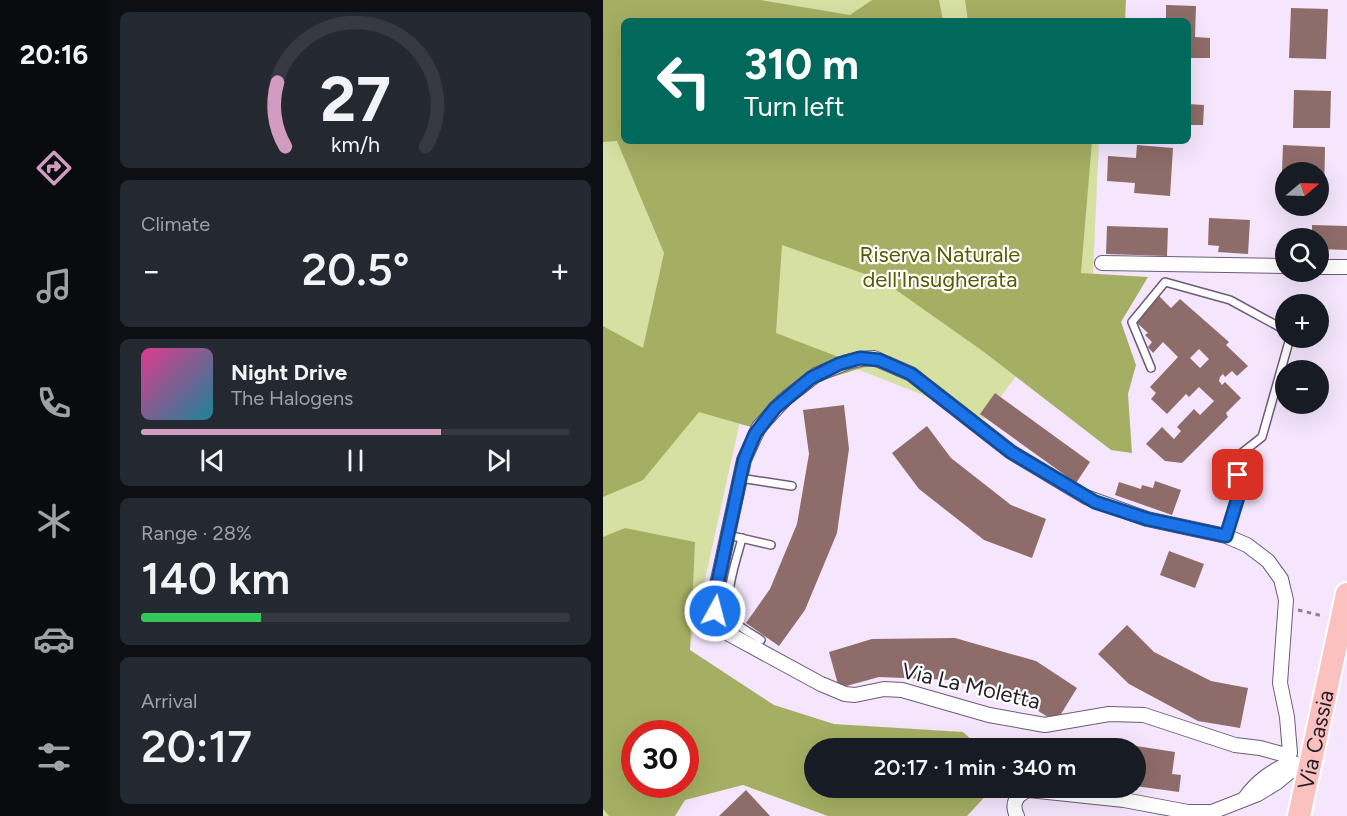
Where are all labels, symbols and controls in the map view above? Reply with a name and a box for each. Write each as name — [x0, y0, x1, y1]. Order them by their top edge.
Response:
text: 20:16 — [20, 38, 88, 71]
text: 310 m — [744, 39, 859, 90]
icon: left — [645, 42, 723, 120]
text: 27 — [320, 62, 391, 137]
text: Turn left — [744, 90, 844, 123]
text: km/h — [331, 132, 380, 157]
icon: directions — [33, 147, 75, 189]
north arrow — [1275, 162, 1329, 216]
map controls — [1275, 162, 1329, 414]
text: Climate — [141, 212, 210, 236]
button: search — [1275, 228, 1329, 282]
park label: Riserva Naturale dell'Insugherata — [860, 241, 1020, 293]
text: 20.5° — [301, 242, 410, 296]
text: − — [141, 251, 162, 290]
text: + — [549, 251, 570, 290]
icon: music — [33, 265, 75, 307]
button: + — [1275, 294, 1329, 348]
text: Night Drive — [231, 359, 347, 386]
button: − — [1275, 360, 1329, 414]
icon: phone — [33, 382, 75, 424]
text: The Halogens — [231, 386, 353, 410]
icon: previous — [196, 444, 229, 477]
icon: pause — [339, 444, 372, 477]
icon: next — [482, 444, 515, 477]
pin — [1212, 449, 1263, 500]
icon: arrive — [1221, 458, 1254, 491]
icon: climate — [33, 500, 75, 542]
text: Range · 28% — [141, 521, 252, 545]
text: 140 km — [141, 551, 290, 605]
position arrow — [683, 579, 747, 643]
icon: car — [33, 618, 75, 660]
street label: Via La Moletta — [899, 657, 1043, 715]
street label: Via Cassia — [1292, 688, 1339, 792]
text: Arrival — [141, 689, 197, 713]
text: 20:17 — [141, 719, 252, 773]
speed limit sign: 30 — [621, 720, 699, 798]
icon: filters — [33, 736, 75, 778]
text: 20:17 · 1 min · 340 m — [874, 754, 1076, 781]

